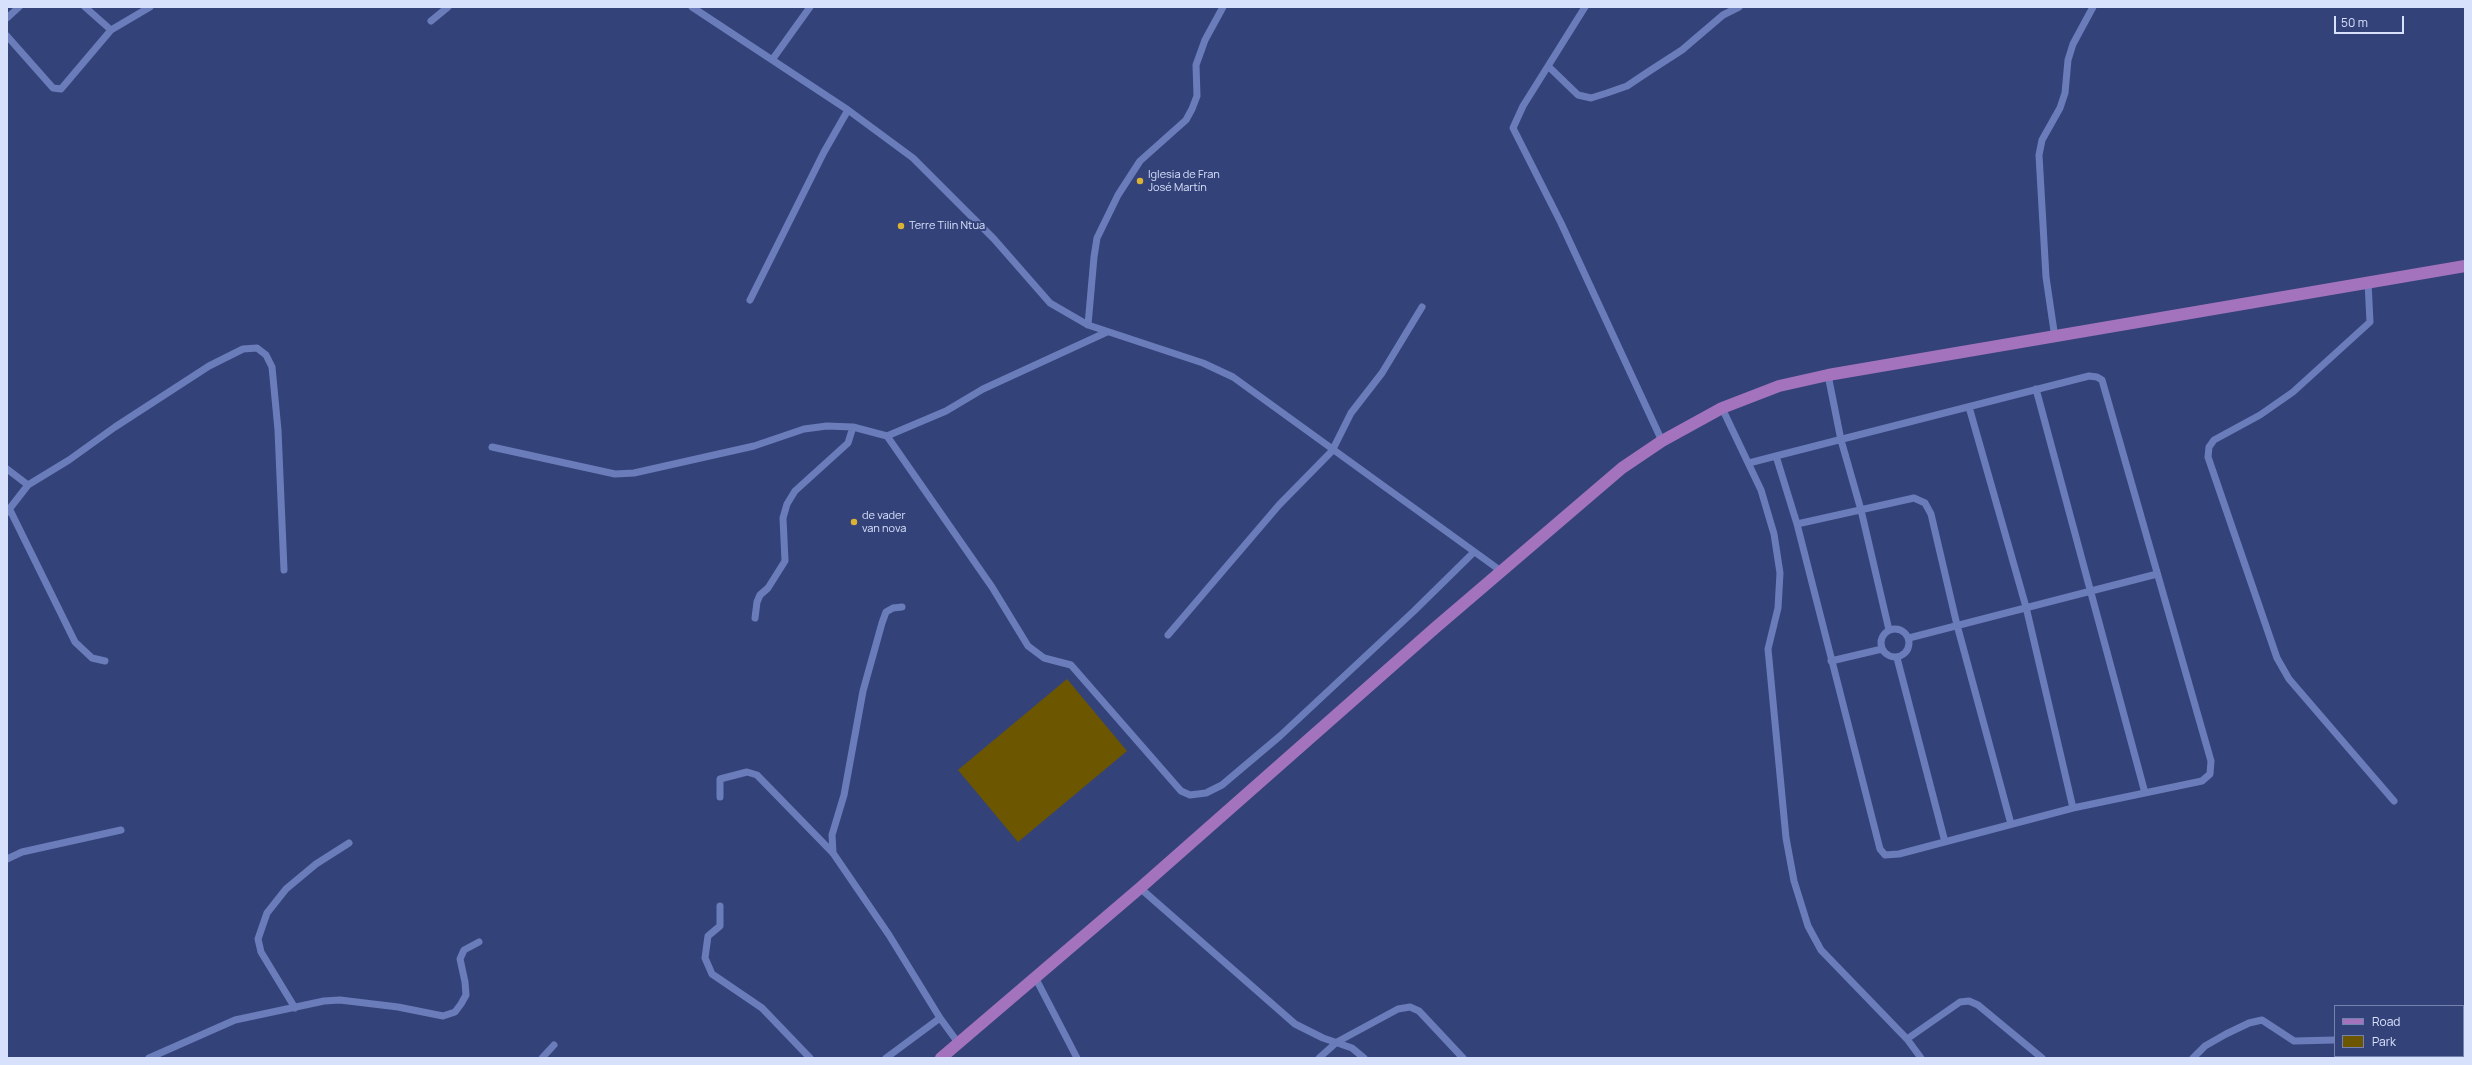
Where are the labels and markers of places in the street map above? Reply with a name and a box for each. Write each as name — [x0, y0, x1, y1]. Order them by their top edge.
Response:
place label: Iglesia de Fran José Martín — [1148, 168, 1220, 194]
marker: Iglesia de Fran José Martín — [1135, 176, 1145, 186]
place label: Terre Tilin Ntua — [909, 219, 985, 233]
marker: Terre Tilin Ntua — [896, 221, 906, 231]
place label: de vader van nova — [862, 509, 906, 535]
marker: de vader van nova — [849, 517, 859, 527]

